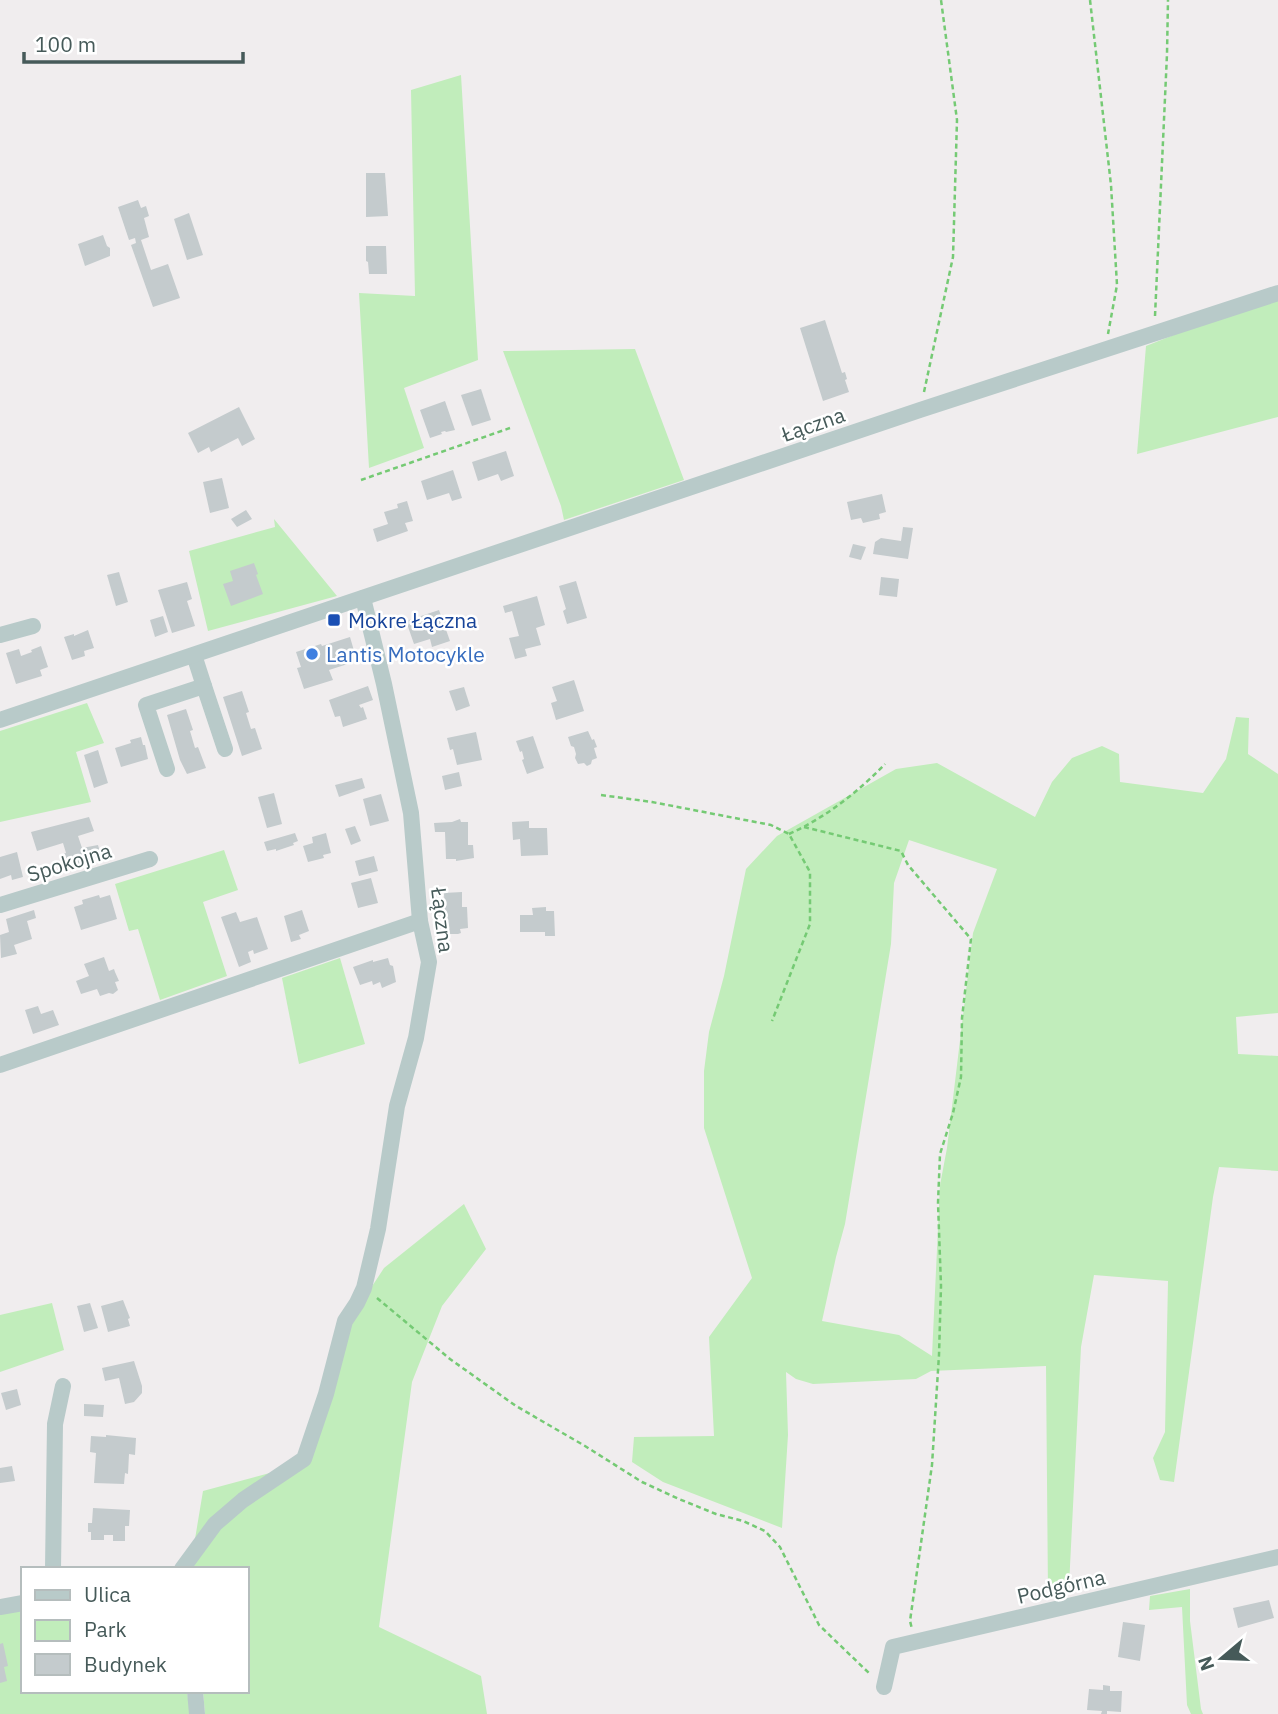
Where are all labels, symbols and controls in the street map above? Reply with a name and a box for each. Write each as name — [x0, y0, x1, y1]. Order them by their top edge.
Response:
scale bar — [24, 21, 243, 65]
text: 100 m — [35, 30, 96, 58]
street label: Łączna — [777, 400, 848, 448]
place label: Mokre Łączna — [348, 606, 477, 634]
marker: Mokre Łączna — [326, 612, 342, 628]
place label: Lantis Motocykle — [326, 640, 485, 668]
marker: Lantis Motocykle — [304, 646, 320, 662]
street label: Spokojna — [23, 836, 115, 888]
street label: Łączna — [425, 885, 461, 954]
street label: Podgórna — [1014, 1562, 1108, 1610]
legend — [21, 1567, 248, 1693]
text: Ulica — [84, 1580, 131, 1608]
text: Park — [84, 1615, 127, 1643]
north arrow — [1187, 1623, 1257, 1693]
text: Budynek — [84, 1650, 167, 1678]
text: N — [1192, 1653, 1220, 1674]

